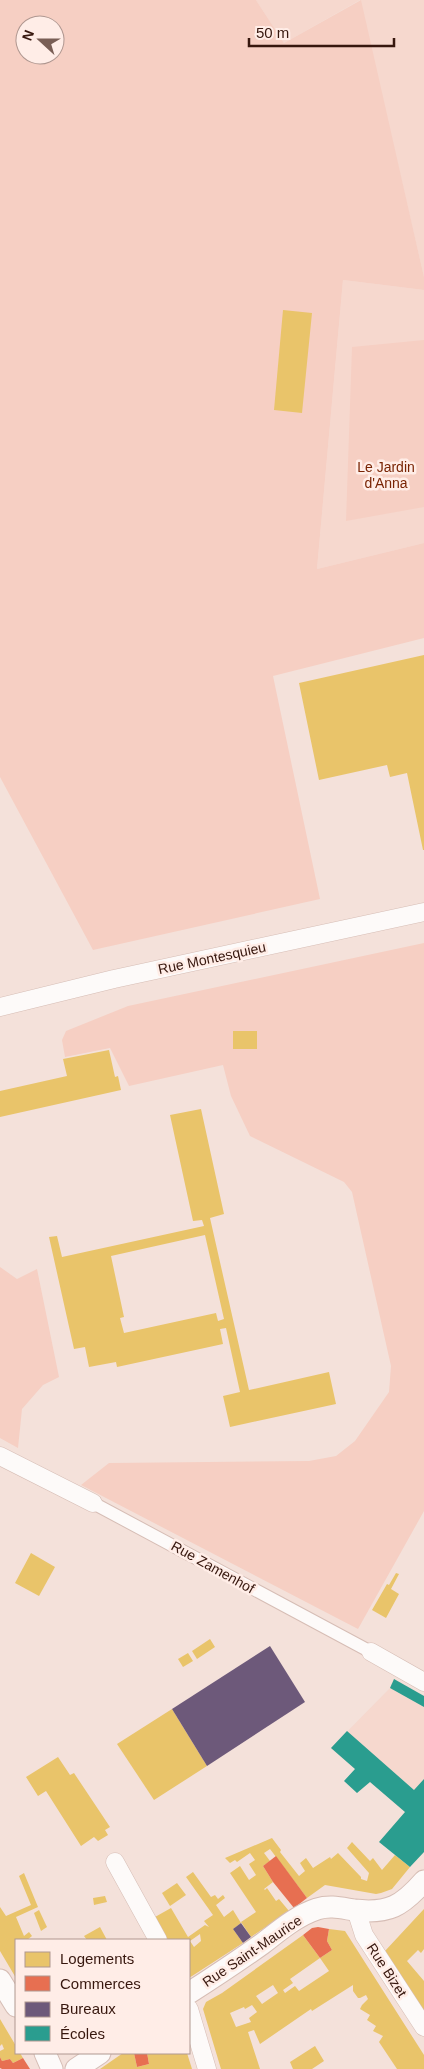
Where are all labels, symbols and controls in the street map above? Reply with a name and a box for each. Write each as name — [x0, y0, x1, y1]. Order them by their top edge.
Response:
north arrow — [15, 15, 65, 65]
scale bar — [249, 15, 394, 47]
text: 50 m — [256, 24, 289, 41]
text: N — [19, 28, 37, 43]
park label: Le Jardin d'Anna — [357, 459, 415, 491]
street label: Rue Montesquieu — [157, 939, 267, 977]
street label: Rue Zamenhof — [169, 1538, 257, 1596]
street label: Rue Saint-Maurice — [199, 1912, 305, 1990]
legend — [15, 1939, 190, 2054]
street label: Rue Bizet — [364, 1940, 410, 2000]
text: Logements — [60, 1950, 134, 1967]
text: Commerces — [60, 1975, 141, 1992]
text: Bureaux — [60, 2000, 116, 2017]
text: Écoles — [60, 2025, 105, 2042]

